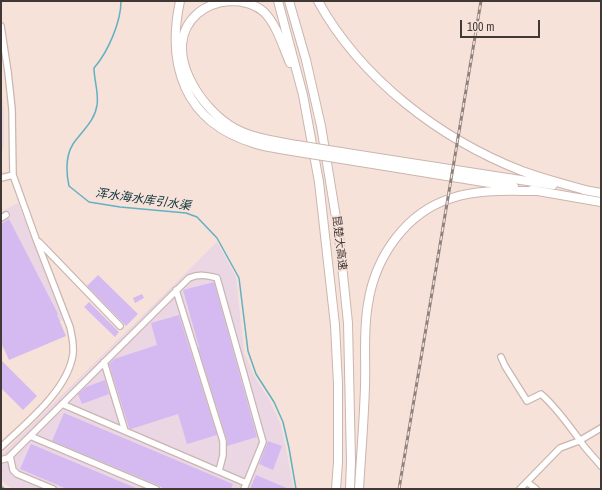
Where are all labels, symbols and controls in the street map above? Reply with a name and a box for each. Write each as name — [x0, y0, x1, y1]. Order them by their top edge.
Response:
scale bar — [462, 12, 542, 38]
text: 100 m — [467, 19, 494, 35]
water label: 浑水海水库引水渠 — [94, 186, 192, 214]
street label: 昆楚大高速 — [329, 215, 349, 271]

